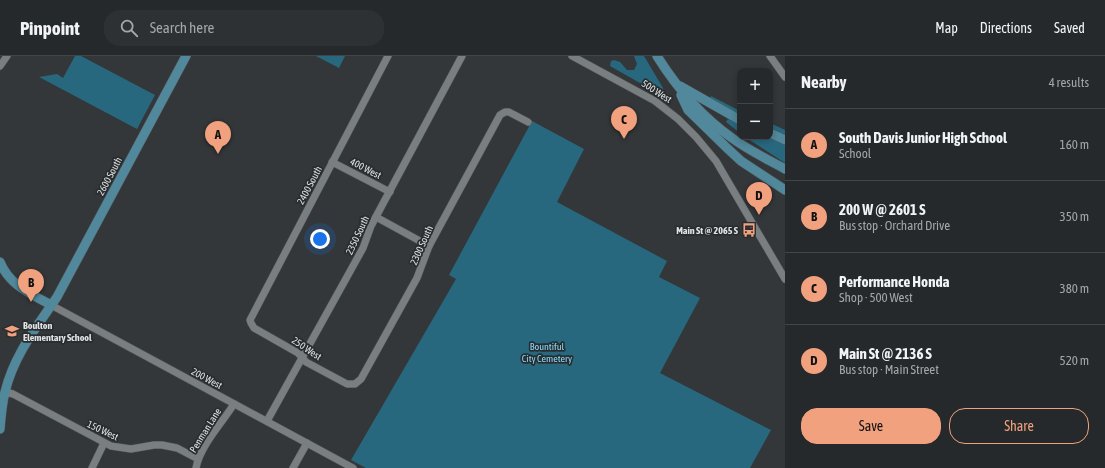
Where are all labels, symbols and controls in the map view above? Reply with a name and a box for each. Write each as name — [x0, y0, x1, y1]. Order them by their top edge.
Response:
search box — [104, 10, 384, 46]
text: Pinpoint — [20, 17, 80, 39]
icon: search — [118, 17, 140, 39]
text: Search here — [150, 19, 214, 36]
text: Map — [935, 20, 958, 36]
text: Directions — [980, 20, 1032, 36]
text: Saved — [1054, 20, 1085, 36]
map controls — [737, 68, 773, 140]
button: + — [737, 68, 773, 104]
text: Nearby — [801, 72, 847, 92]
text: 4 results — [1049, 75, 1089, 90]
street label: 500 West — [640, 78, 674, 105]
button: − — [737, 104, 773, 140]
pin: C — [611, 106, 637, 139]
pin: A — [205, 121, 231, 154]
text: South Davis Junior High School — [839, 129, 1007, 146]
text: A — [811, 137, 817, 152]
text: 160 m — [1060, 137, 1089, 152]
text: School — [839, 146, 871, 161]
street label: 2600 South — [95, 155, 124, 197]
street label: 400 West — [348, 156, 383, 181]
street label: 2400 South — [295, 164, 324, 206]
pin: D — [746, 182, 772, 215]
text: 200 W @ 2601 S — [839, 201, 925, 218]
text: B — [811, 209, 817, 224]
text: 350 m — [1060, 209, 1089, 224]
street label: 2350 South — [344, 214, 371, 256]
text: Bus stop · Orchard Drive — [839, 218, 950, 233]
bus stop icon: Main St @ 2065 S — [741, 222, 757, 238]
street label: 2300 South — [408, 224, 435, 266]
place label: Main St @ 2065 S — [676, 225, 739, 236]
your location — [310, 229, 330, 249]
pin: B — [18, 269, 44, 302]
text: Performance Honda — [839, 273, 950, 290]
text: C — [811, 281, 817, 296]
text: 380 m — [1060, 281, 1089, 296]
text: Shop · 500 West — [839, 290, 913, 305]
place label: Boulton Elementary School — [23, 320, 92, 343]
school or university icon: Boulton Elementary School — [4, 323, 20, 339]
street label: 250 West — [290, 335, 324, 362]
park label: Bountiful City Cemetery — [522, 341, 572, 364]
text: Main St @ 2136 S — [839, 345, 932, 362]
text: D — [810, 353, 818, 368]
text: 520 m — [1060, 353, 1089, 368]
text: Bus stop · Main Street — [839, 362, 939, 377]
street label: 200 West — [189, 366, 224, 391]
street label: Penman Lane — [187, 406, 224, 454]
button: Save — [801, 408, 941, 444]
button: Share — [949, 408, 1089, 444]
street label: 150 West — [85, 418, 120, 443]

